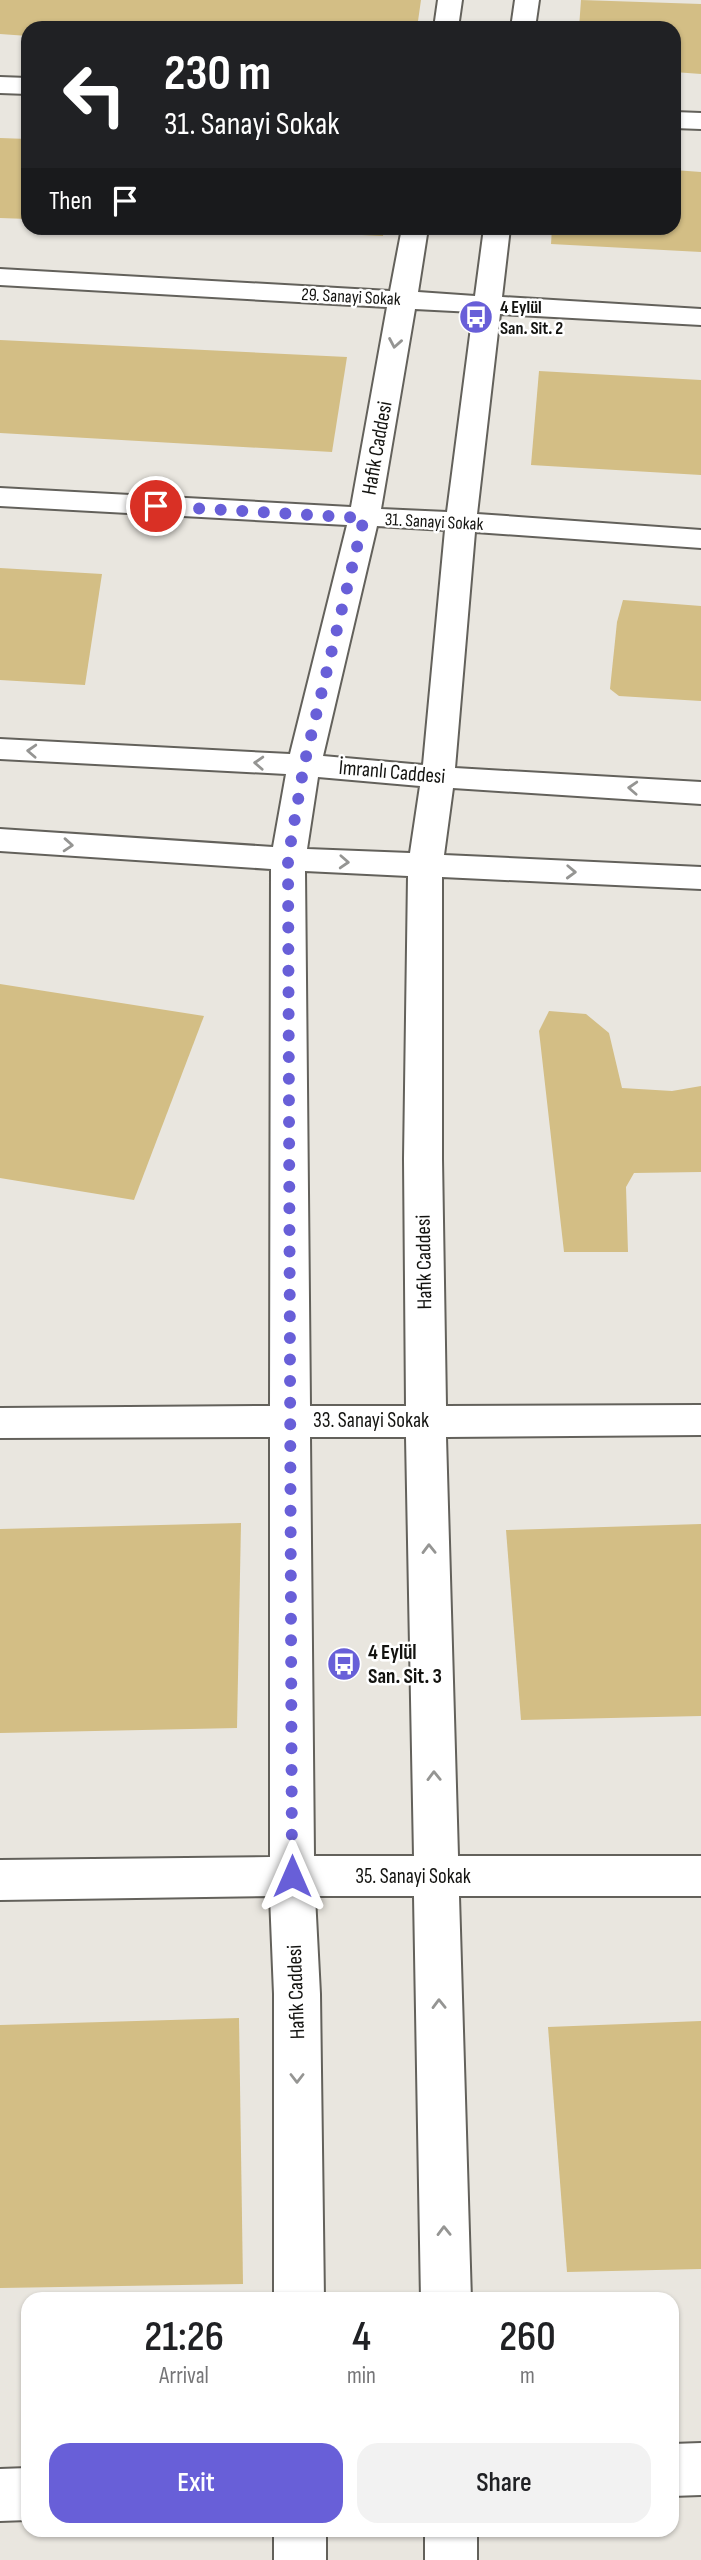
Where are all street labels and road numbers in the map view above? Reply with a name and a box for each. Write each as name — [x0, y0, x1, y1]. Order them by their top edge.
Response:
street label: 29. Sanayi Sokak — [301, 284, 401, 310]
street label: Hafik Caddesi — [356, 399, 398, 497]
street label: 31. Sanayi Sokak — [384, 509, 484, 535]
street label: İmranlı Caddesi — [338, 755, 446, 789]
street label: Hafik Caddesi — [411, 1214, 437, 1310]
street label: 33. Sanayi Sokak — [313, 1408, 429, 1433]
street label: 35. Sanayi Sokak — [355, 1864, 471, 1889]
street label: Hafik Caddesi — [282, 1944, 310, 2040]

